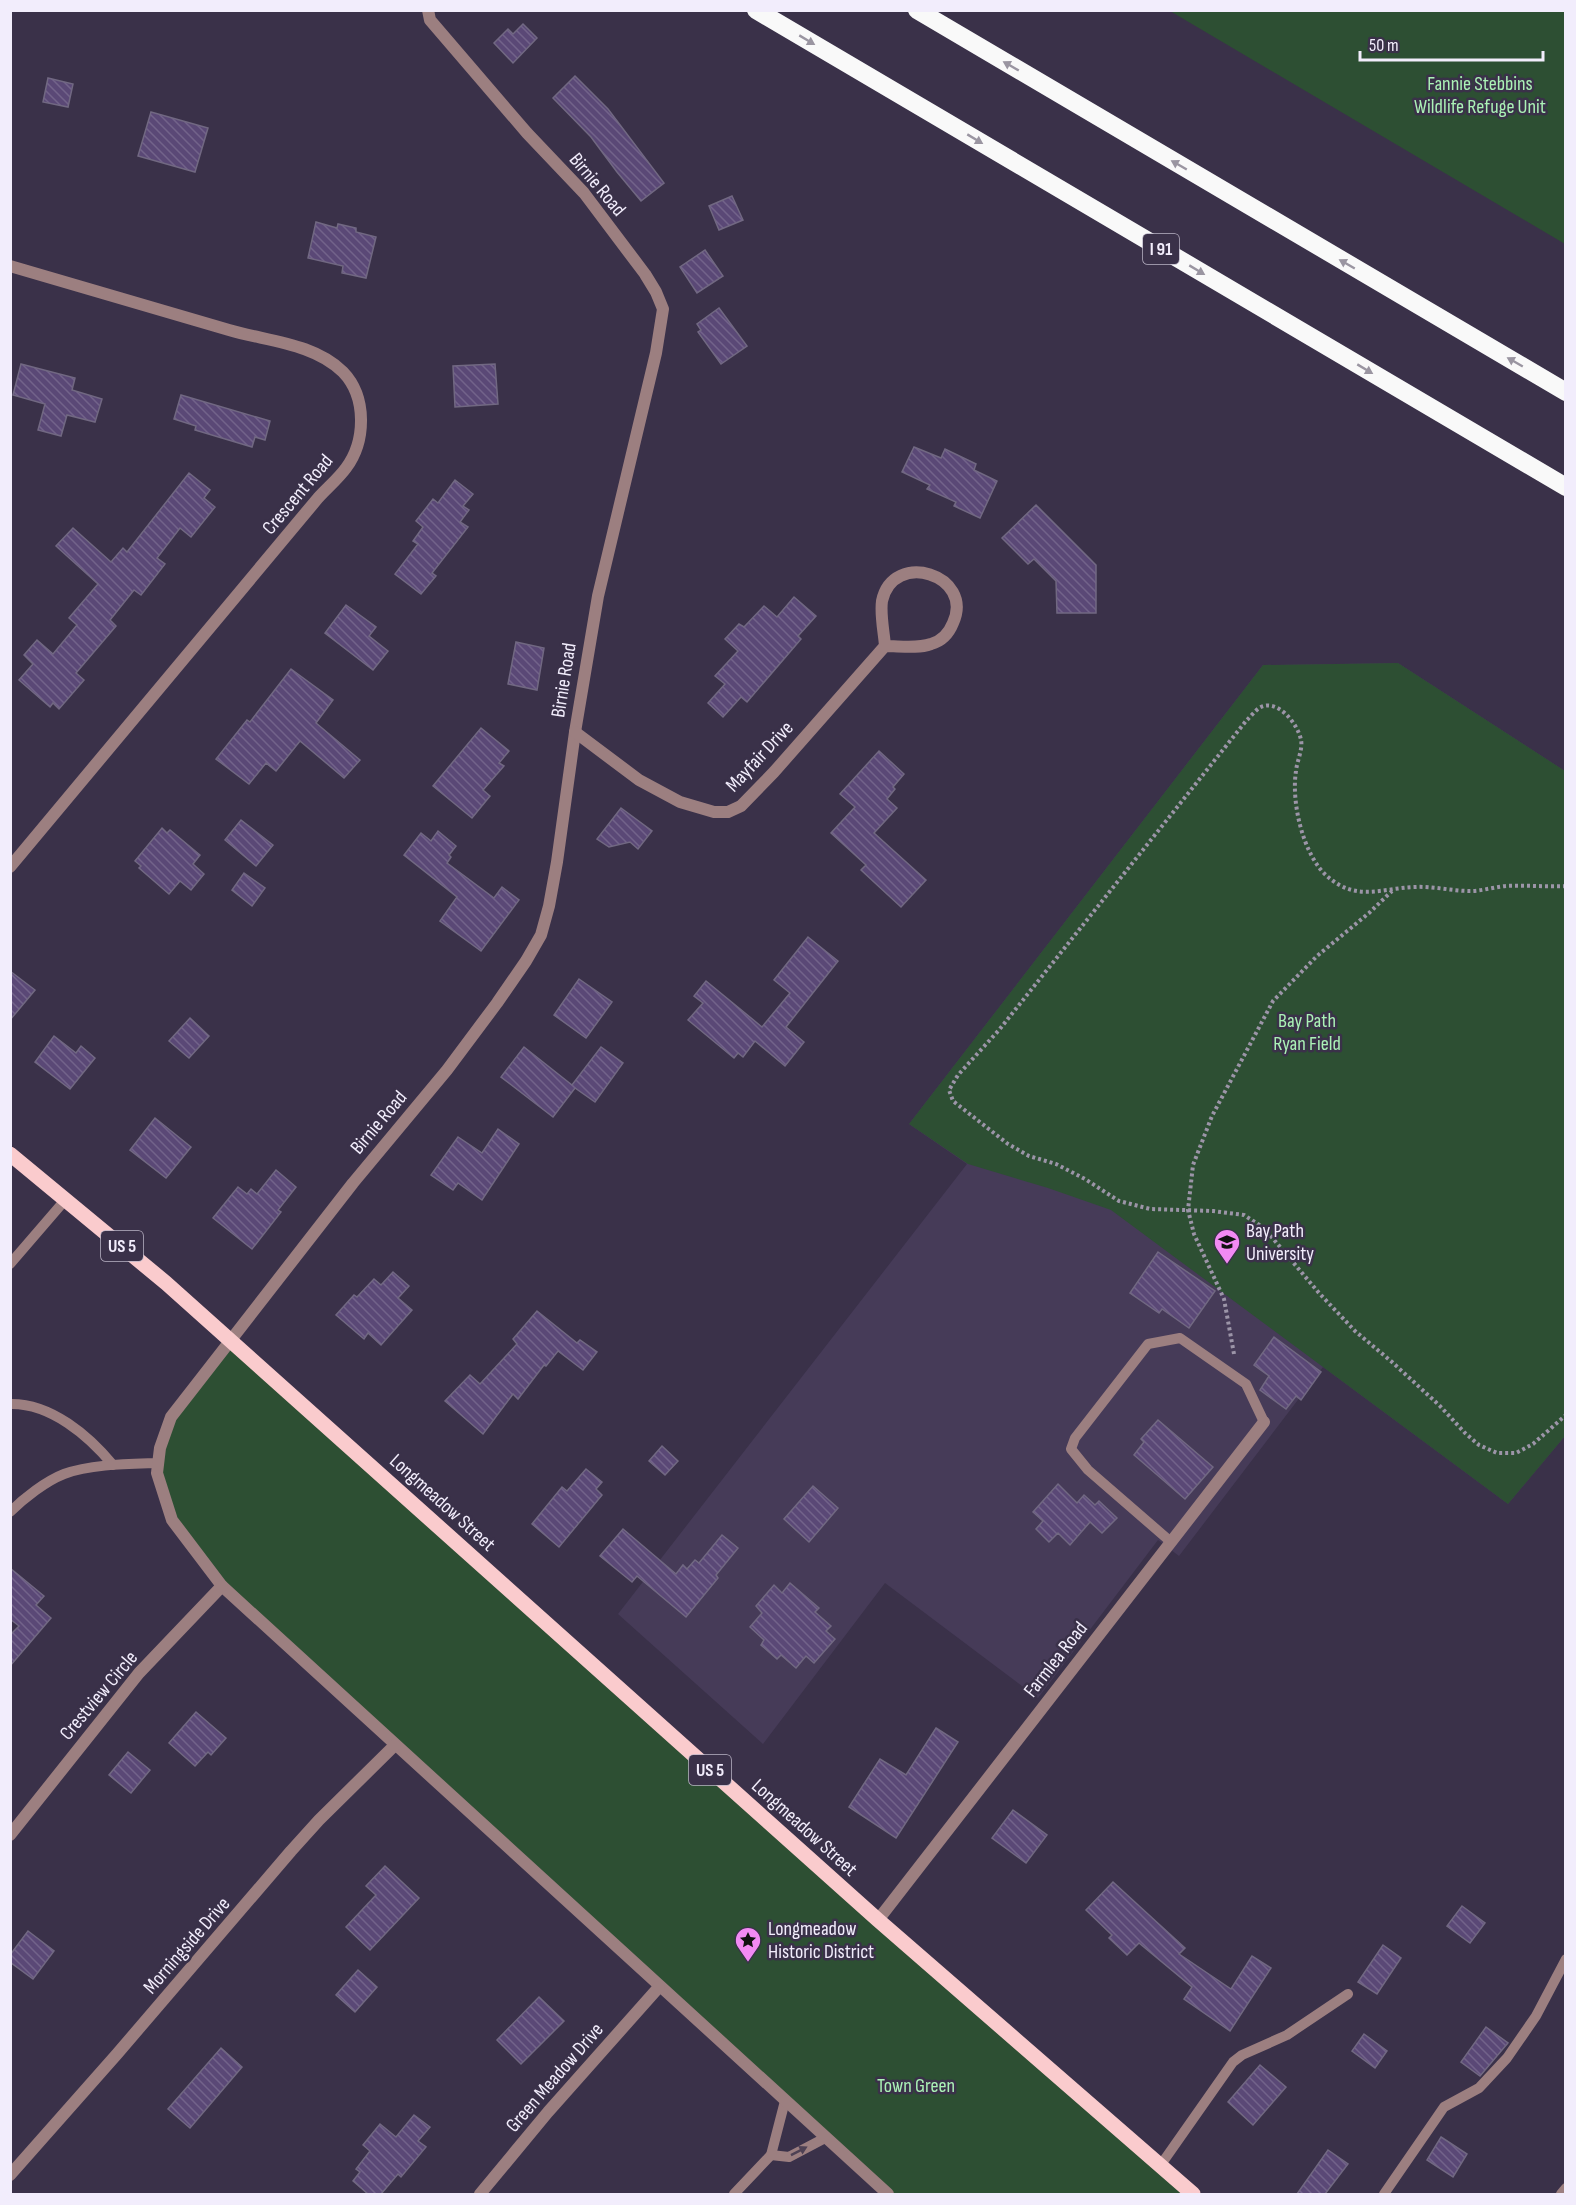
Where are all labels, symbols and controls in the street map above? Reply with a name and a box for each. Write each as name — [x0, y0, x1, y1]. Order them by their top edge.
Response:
scale bar — [1360, 24, 1543, 62]
one-way arrow — [799, 35, 815, 46]
text: 50 m — [1369, 35, 1399, 56]
one-way arrow — [1003, 60, 1019, 71]
park label: Fannie Stebbins Wildlife Refuge Unit — [1414, 72, 1546, 119]
one-way arrow — [967, 134, 983, 145]
street label: Birnie Road — [564, 148, 631, 221]
one-way arrow — [1171, 159, 1187, 170]
road number: I 91 — [1143, 234, 1179, 264]
one-way arrow — [1339, 258, 1355, 269]
one-way arrow — [1189, 265, 1206, 275]
one-way arrow — [1507, 357, 1523, 368]
one-way arrow — [1357, 364, 1374, 374]
street label: Crescent Road — [257, 450, 338, 540]
street label: Birnie Road — [546, 641, 582, 719]
street label: Mayfair Drive — [721, 716, 799, 797]
park label: Bay Path Ryan Field — [1273, 1009, 1341, 1056]
street label: Birnie Road — [345, 1086, 412, 1159]
place label: Bay Path University — [1246, 1219, 1314, 1266]
school or university icon: Bay Path University — [1212, 1227, 1242, 1265]
road number: US 5 — [101, 1231, 143, 1261]
street label: Longmeadow Street — [385, 1449, 500, 1556]
street label: Farmlea Road — [1019, 1617, 1093, 1702]
street label: Crestview Circle — [55, 1646, 143, 1745]
road number: US 5 — [689, 1755, 731, 1785]
street label: Longmeadow Street — [747, 1774, 862, 1881]
street label: Morningside Drive — [138, 1892, 235, 1999]
place label: Longmeadow Historic District — [768, 1917, 874, 1964]
place icon: Longmeadow Historic District — [733, 1925, 763, 1963]
street label: Green Meadow Drive — [501, 2018, 609, 2137]
park label: Town Green — [877, 2074, 955, 2098]
one-way arrow — [791, 2146, 808, 2156]

